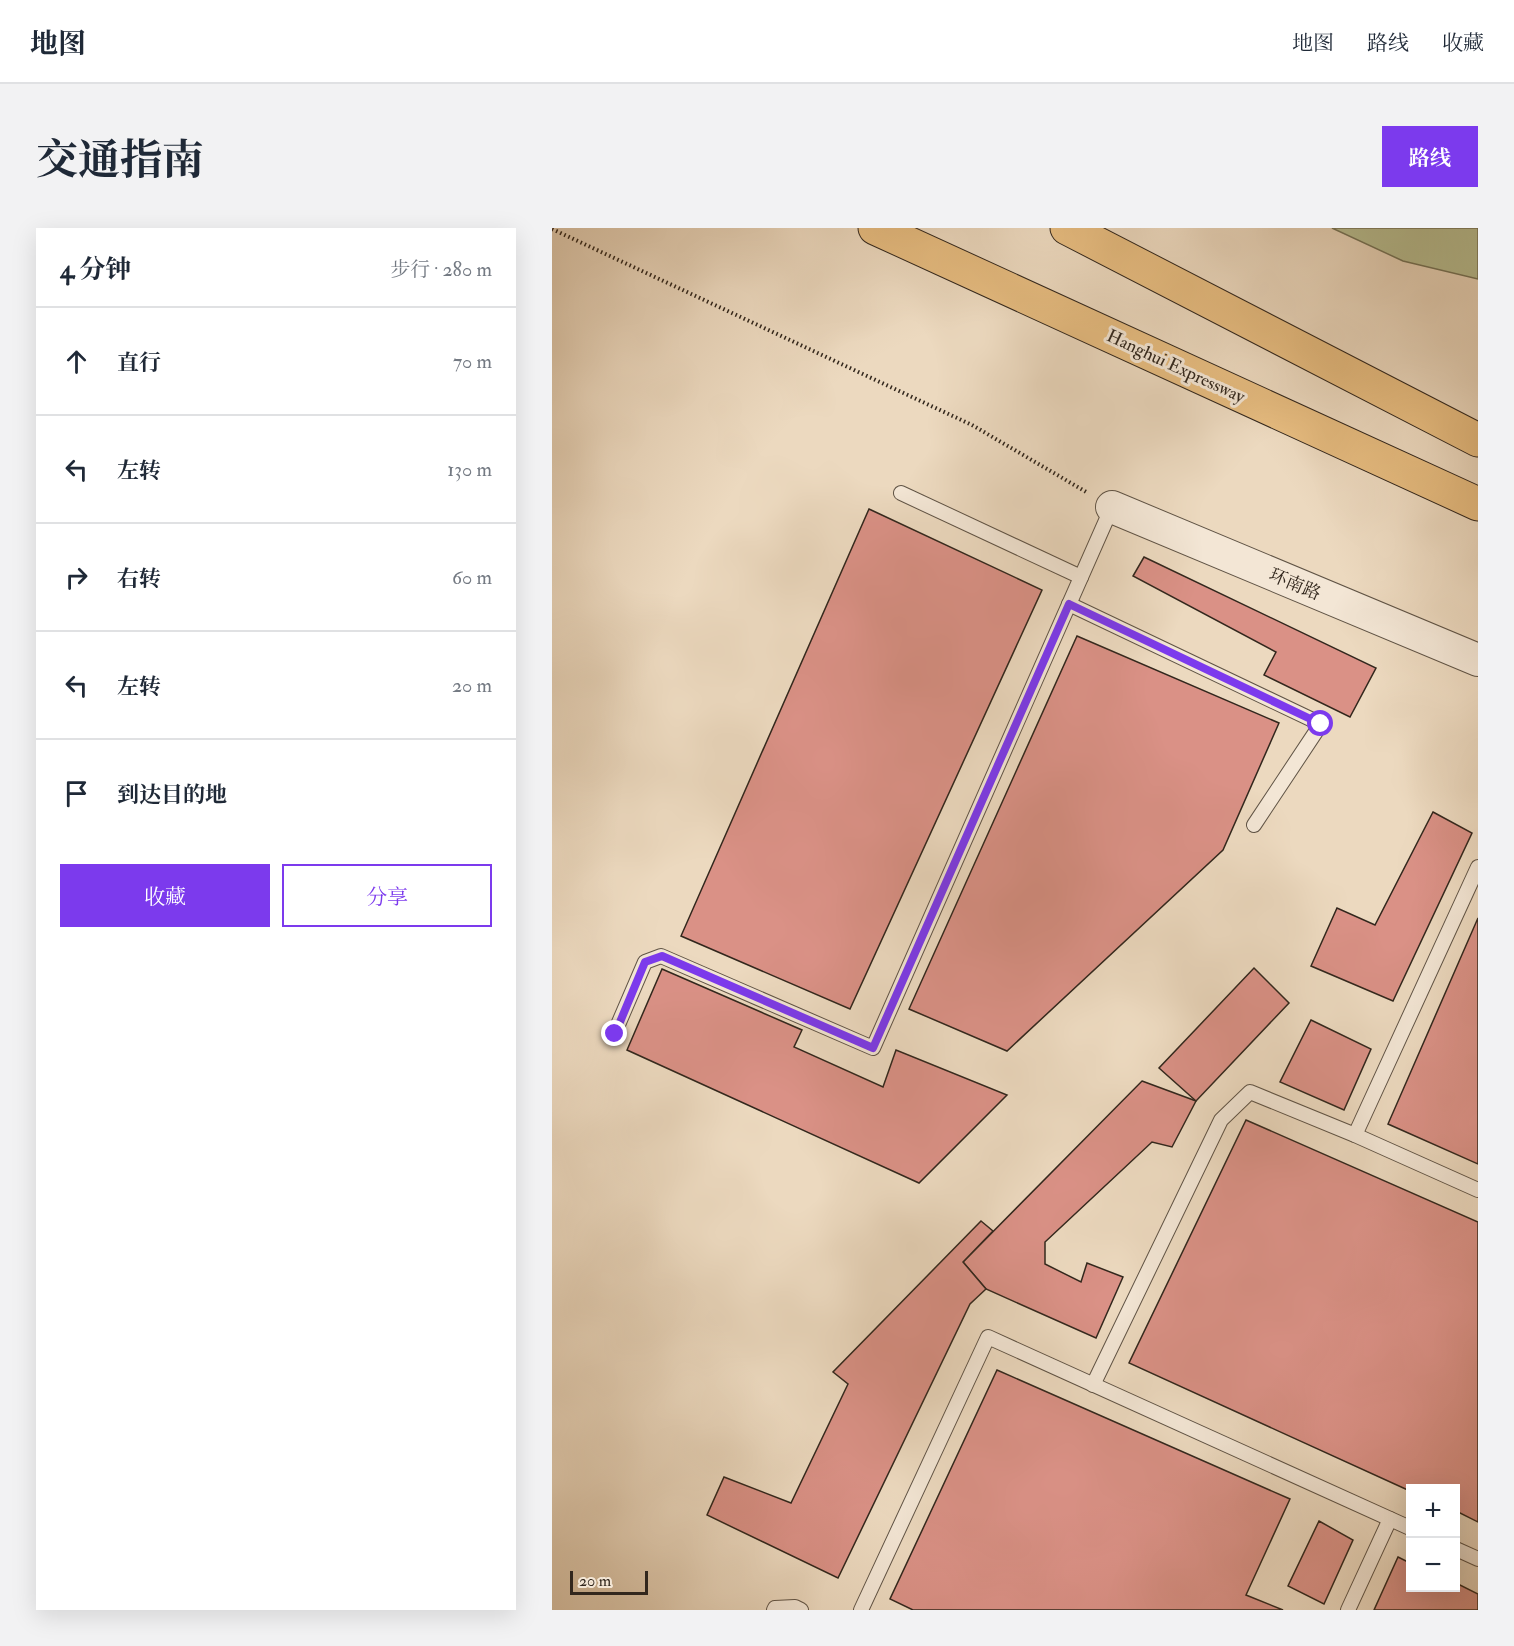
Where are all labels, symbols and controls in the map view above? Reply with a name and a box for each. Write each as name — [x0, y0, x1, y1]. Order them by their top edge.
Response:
text: 地图 — [30, 27, 86, 62]
text: 地图 — [1292, 30, 1334, 57]
text: 路线 — [1367, 30, 1409, 57]
text: 收藏 — [1442, 30, 1484, 57]
button: 路线 — [1382, 126, 1478, 187]
text: 交通指南 — [36, 135, 204, 187]
text: 4 分钟 — [60, 254, 132, 286]
text: 步行 · 280 m — [390, 257, 492, 282]
street label: Hanghui Expressway — [1103, 324, 1250, 409]
icon: ahead — [60, 345, 93, 378]
text: 直行 — [117, 349, 161, 377]
text: 70 m — [453, 349, 492, 374]
icon: left — [60, 453, 93, 486]
text: 左转 — [117, 457, 161, 485]
text: 130 m — [447, 457, 492, 482]
icon: right — [60, 561, 93, 594]
street label: 环南路 — [1265, 563, 1324, 606]
text: 右转 — [117, 565, 161, 593]
text: 60 m — [452, 565, 492, 590]
icon: left — [60, 669, 93, 702]
text: 左转 — [117, 673, 161, 701]
text: 20 m — [452, 673, 492, 698]
route start — [1307, 710, 1333, 736]
icon: arrive — [60, 777, 93, 810]
text: 到达目的地 — [117, 781, 227, 809]
button: 收藏 — [60, 864, 270, 927]
button: 分享 — [282, 864, 492, 927]
route end — [601, 1020, 627, 1046]
map controls — [1406, 1484, 1460, 1592]
button: + — [1406, 1484, 1460, 1538]
button: − — [1406, 1538, 1460, 1592]
scale bar — [570, 1568, 648, 1596]
text: 20 m — [579, 1571, 611, 1591]

